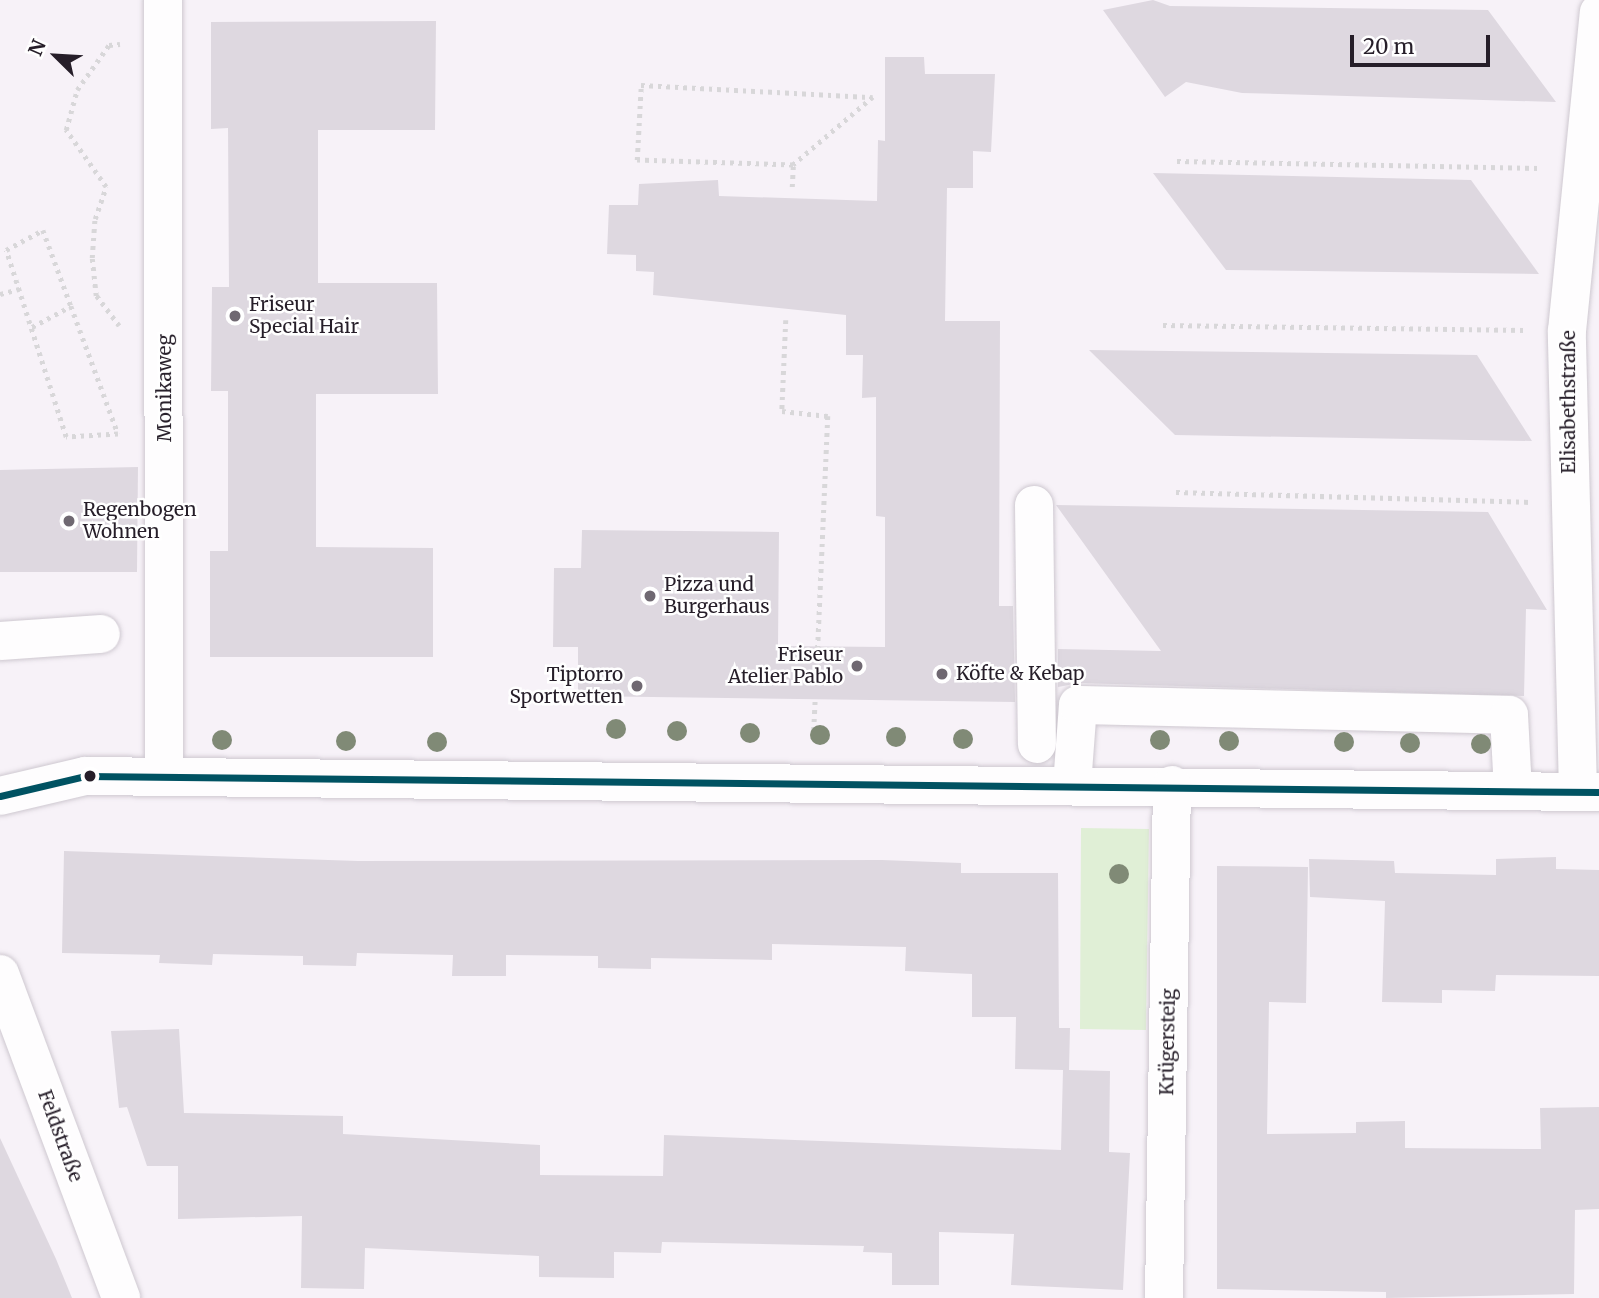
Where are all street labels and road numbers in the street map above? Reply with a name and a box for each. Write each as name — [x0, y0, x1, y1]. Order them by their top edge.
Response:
street label: Elisabethstraße — [1558, 330, 1580, 474]
street label: Monikaweg — [154, 334, 176, 442]
street label: Krügersteig — [1156, 988, 1180, 1096]
street label: Feldstraße — [33, 1087, 87, 1185]

